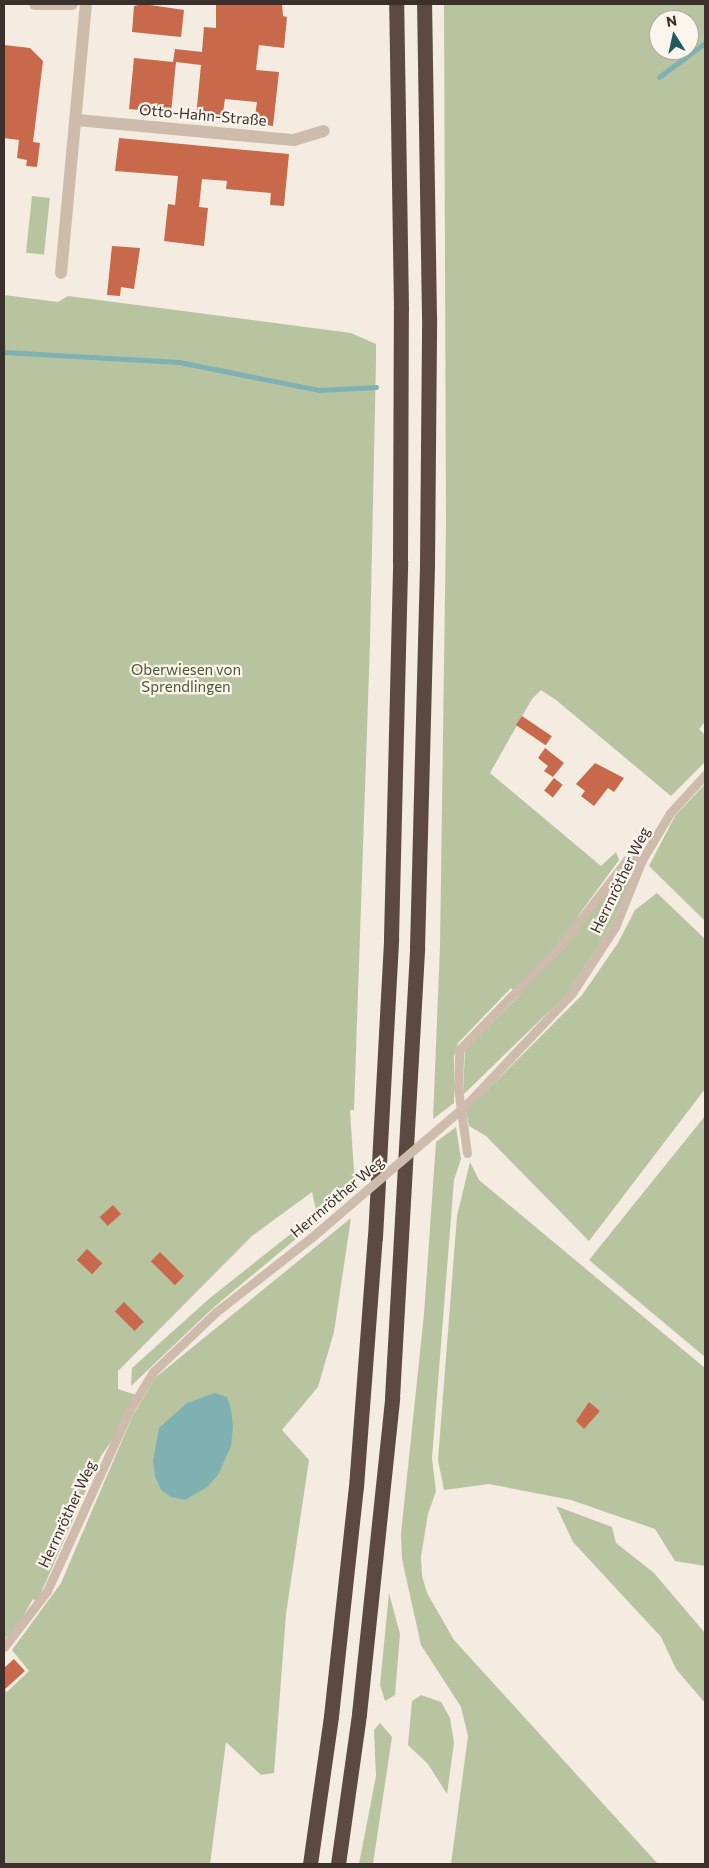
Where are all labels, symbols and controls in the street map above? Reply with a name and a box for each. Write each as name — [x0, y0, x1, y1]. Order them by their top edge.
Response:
north arrow — [649, 10, 699, 60]
text: N — [665, 11, 678, 30]
street label: Otto-Hahn-Straße — [139, 100, 267, 130]
park label: Oberwiesen von Sprendlingen — [131, 660, 241, 695]
street label: Herrnröther Weg — [586, 824, 654, 936]
street label: Herrnröther Weg — [287, 1153, 387, 1241]
street label: Herrnröther Weg — [34, 1458, 100, 1570]

